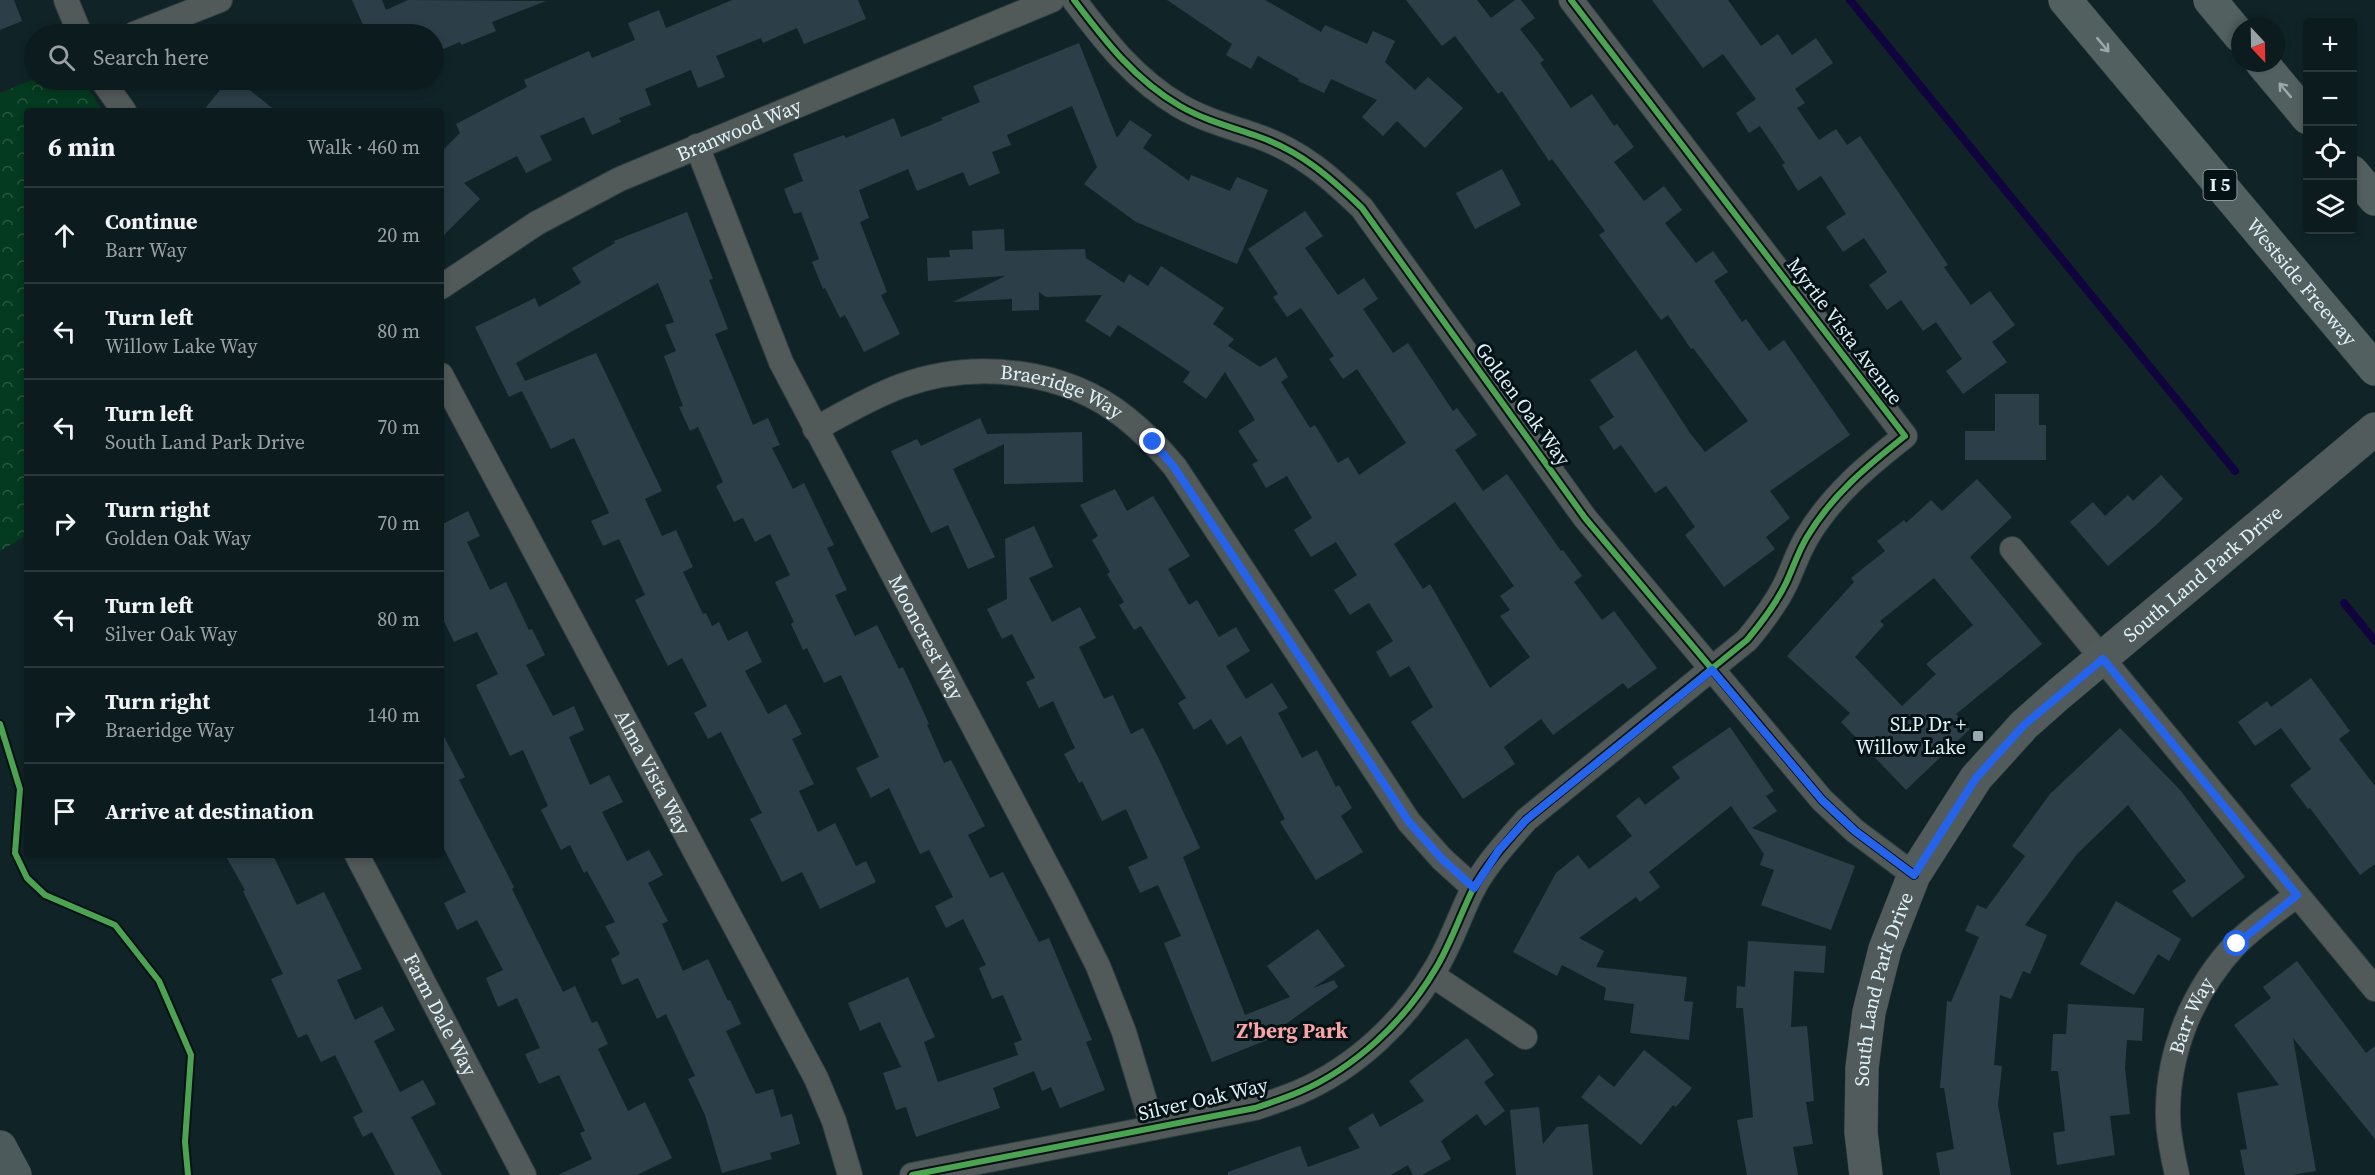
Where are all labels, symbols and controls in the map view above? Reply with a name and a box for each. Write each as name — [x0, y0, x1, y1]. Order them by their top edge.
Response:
north arrow — [2231, 18, 2285, 72]
map controls — [2303, 18, 2357, 234]
button: + — [2303, 18, 2357, 72]
search box — [24, 24, 444, 90]
one-way arrow — [2096, 37, 2110, 52]
icon: search — [45, 41, 78, 74]
text: Search here — [93, 42, 209, 72]
button: − — [2303, 72, 2357, 126]
one-way arrow — [2278, 82, 2291, 98]
street label: Branwood Way — [672, 91, 806, 168]
button: locate — [2303, 126, 2357, 180]
text: 6 min — [48, 129, 115, 165]
text: Walk · 460 m — [307, 133, 420, 161]
road number: I 5 — [2204, 170, 2236, 200]
button: layers — [2303, 180, 2357, 234]
text: Continue — [105, 206, 198, 236]
street label: Westside Freeway — [2240, 212, 2364, 352]
icon: ahead — [48, 219, 81, 252]
text: 20 m — [377, 221, 420, 249]
text: Barr Way — [105, 236, 187, 264]
street label: Myrtle Vista Avenue — [1780, 252, 1910, 410]
text: Turn left — [105, 302, 193, 332]
icon: left — [48, 315, 81, 348]
text: 80 m — [377, 317, 420, 345]
text: Willow Lake Way — [105, 332, 258, 360]
street label: Golden Oak Way — [1469, 337, 1578, 472]
street label: Braeridge Way — [999, 358, 1130, 426]
text: Turn left — [105, 398, 193, 428]
icon: left — [48, 411, 81, 444]
text: 70 m — [377, 413, 420, 441]
text: South Land Park Drive — [105, 428, 305, 456]
route end — [1139, 428, 1165, 454]
text: Turn right — [105, 494, 210, 524]
street label: South Land Park Drive — [2117, 499, 2288, 649]
icon: right — [48, 507, 81, 540]
text: 70 m — [377, 509, 420, 537]
text: Golden Oak Way — [105, 524, 251, 552]
street label: Mooncrest Way — [882, 570, 971, 705]
text: Turn left — [105, 590, 193, 620]
icon: left — [48, 603, 81, 636]
text: 80 m — [377, 605, 420, 633]
text: Silver Oak Way — [105, 620, 237, 648]
text: Turn right — [105, 686, 210, 716]
icon: right — [48, 699, 81, 732]
text: 140 m — [367, 701, 420, 729]
street label: Alma Vista Way — [608, 705, 698, 840]
place label: SLP Dr + Willow Lake — [1856, 710, 1966, 761]
text: Braeridge Way — [105, 716, 234, 744]
marker: SLP Dr + Willow Lake — [1971, 729, 1985, 743]
icon: arrive — [48, 795, 81, 828]
text: Arrive at destination — [105, 796, 314, 826]
street label: South Land Park Drive — [1848, 888, 1920, 1087]
route start — [2223, 930, 2249, 956]
street label: Farm Dale Way — [397, 948, 484, 1081]
street label: Barr Way — [2162, 971, 2221, 1057]
district label: Z'berg Park — [1236, 1016, 1348, 1045]
street label: Silver Oak Way — [1135, 1070, 1271, 1128]

